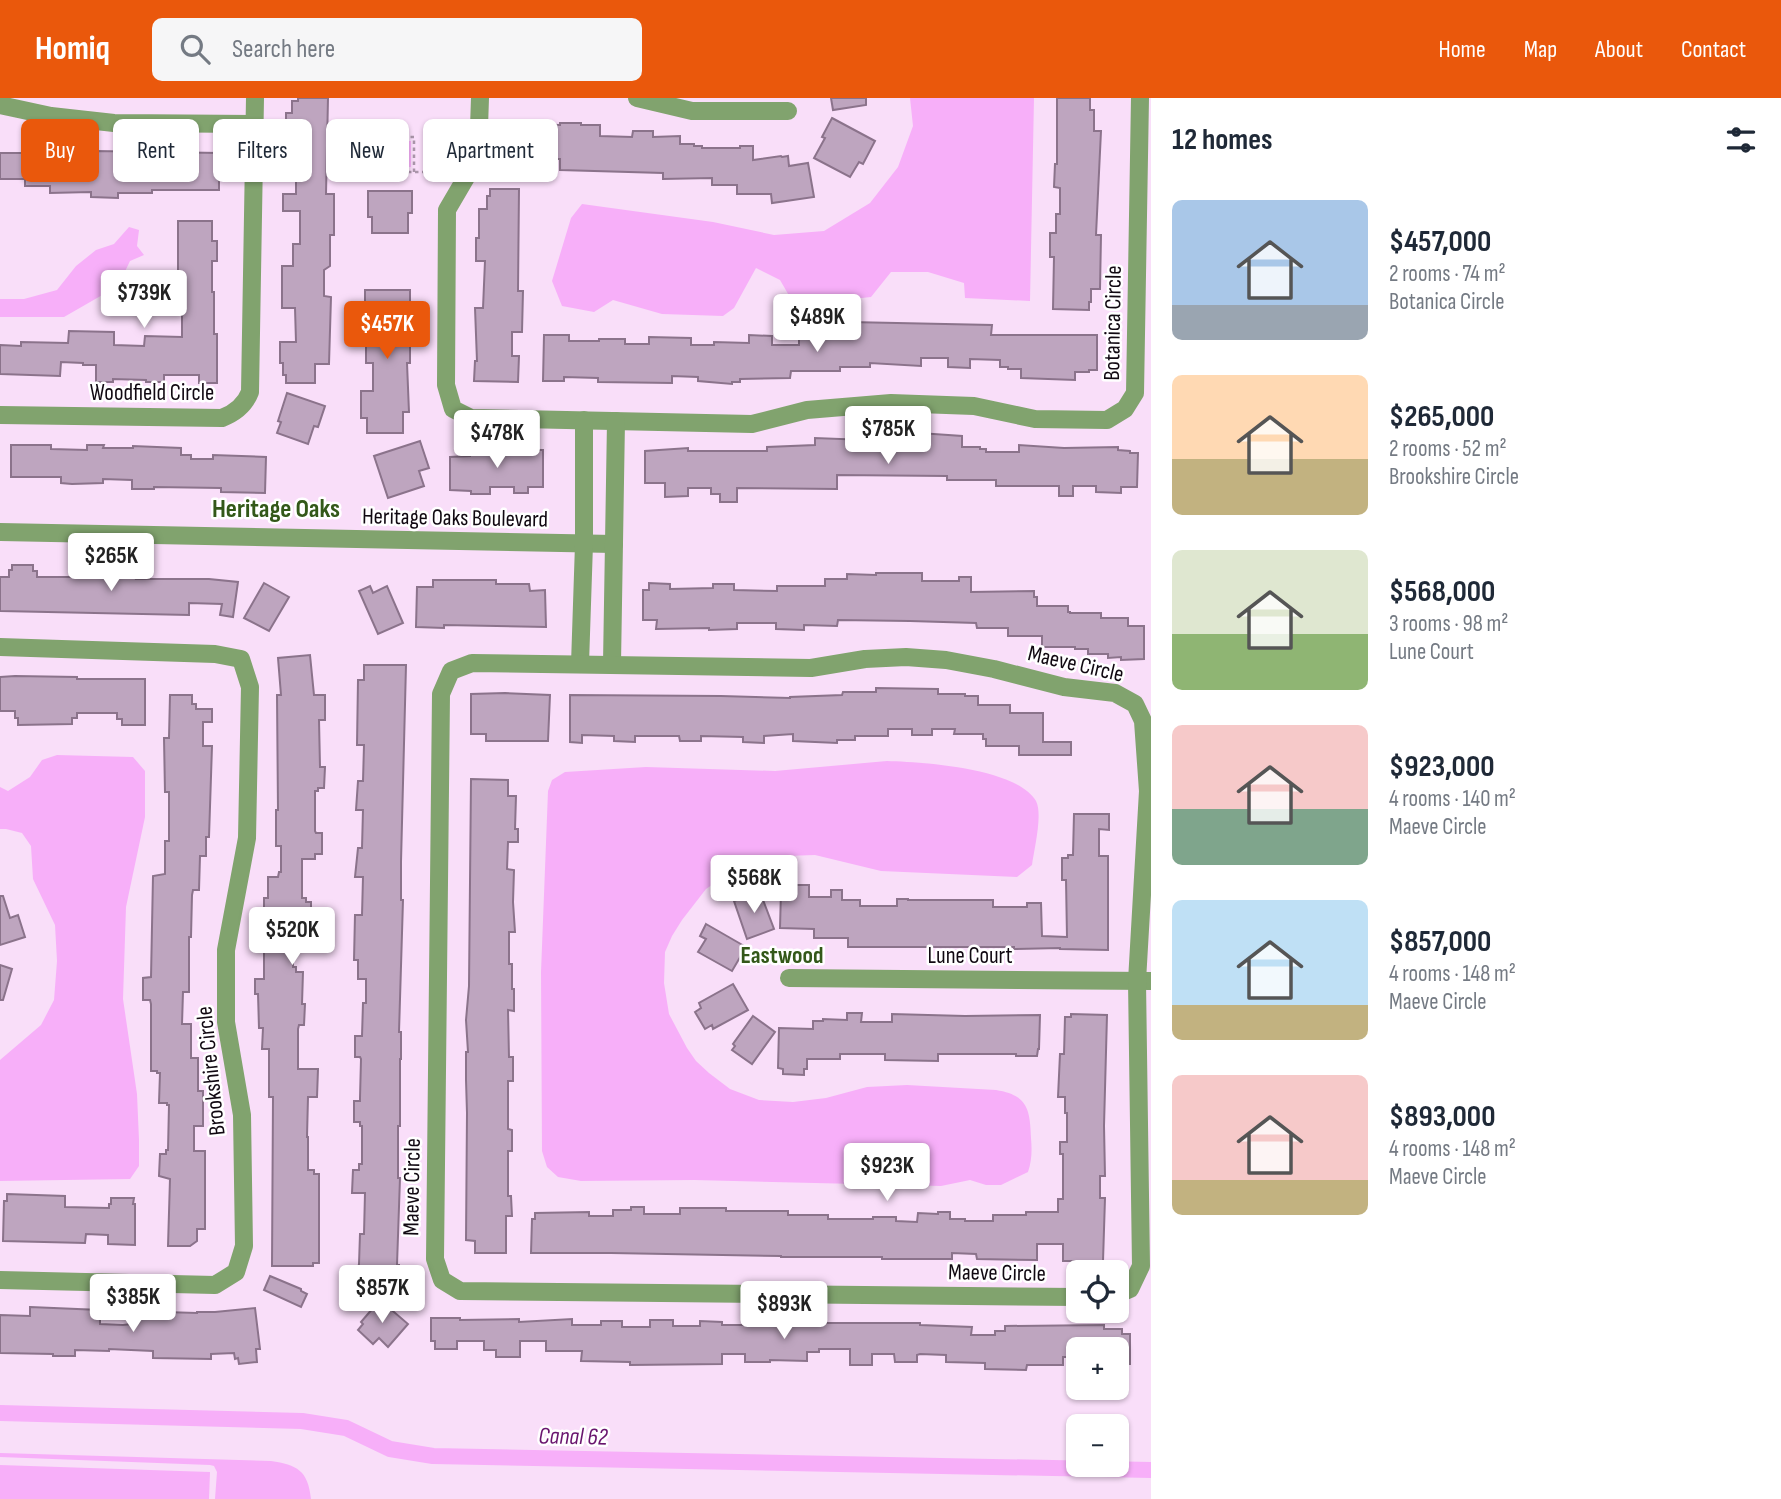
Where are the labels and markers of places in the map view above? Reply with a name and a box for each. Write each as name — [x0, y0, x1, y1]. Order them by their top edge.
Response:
pin: $739K — [95, 271, 193, 330]
pin: $489K — [768, 294, 866, 354]
pin: $457K — [338, 302, 436, 361]
pin: $785K — [839, 406, 937, 466]
pin: $478K — [448, 410, 546, 470]
pin: $265K — [62, 533, 160, 593]
pin: $568K — [705, 856, 803, 915]
pin: $520K — [243, 908, 341, 967]
pin: $923K — [838, 1144, 936, 1203]
pin: $857K — [333, 1266, 431, 1325]
pin: $385K — [84, 1274, 182, 1334]
pin: $893K — [735, 1282, 833, 1341]

